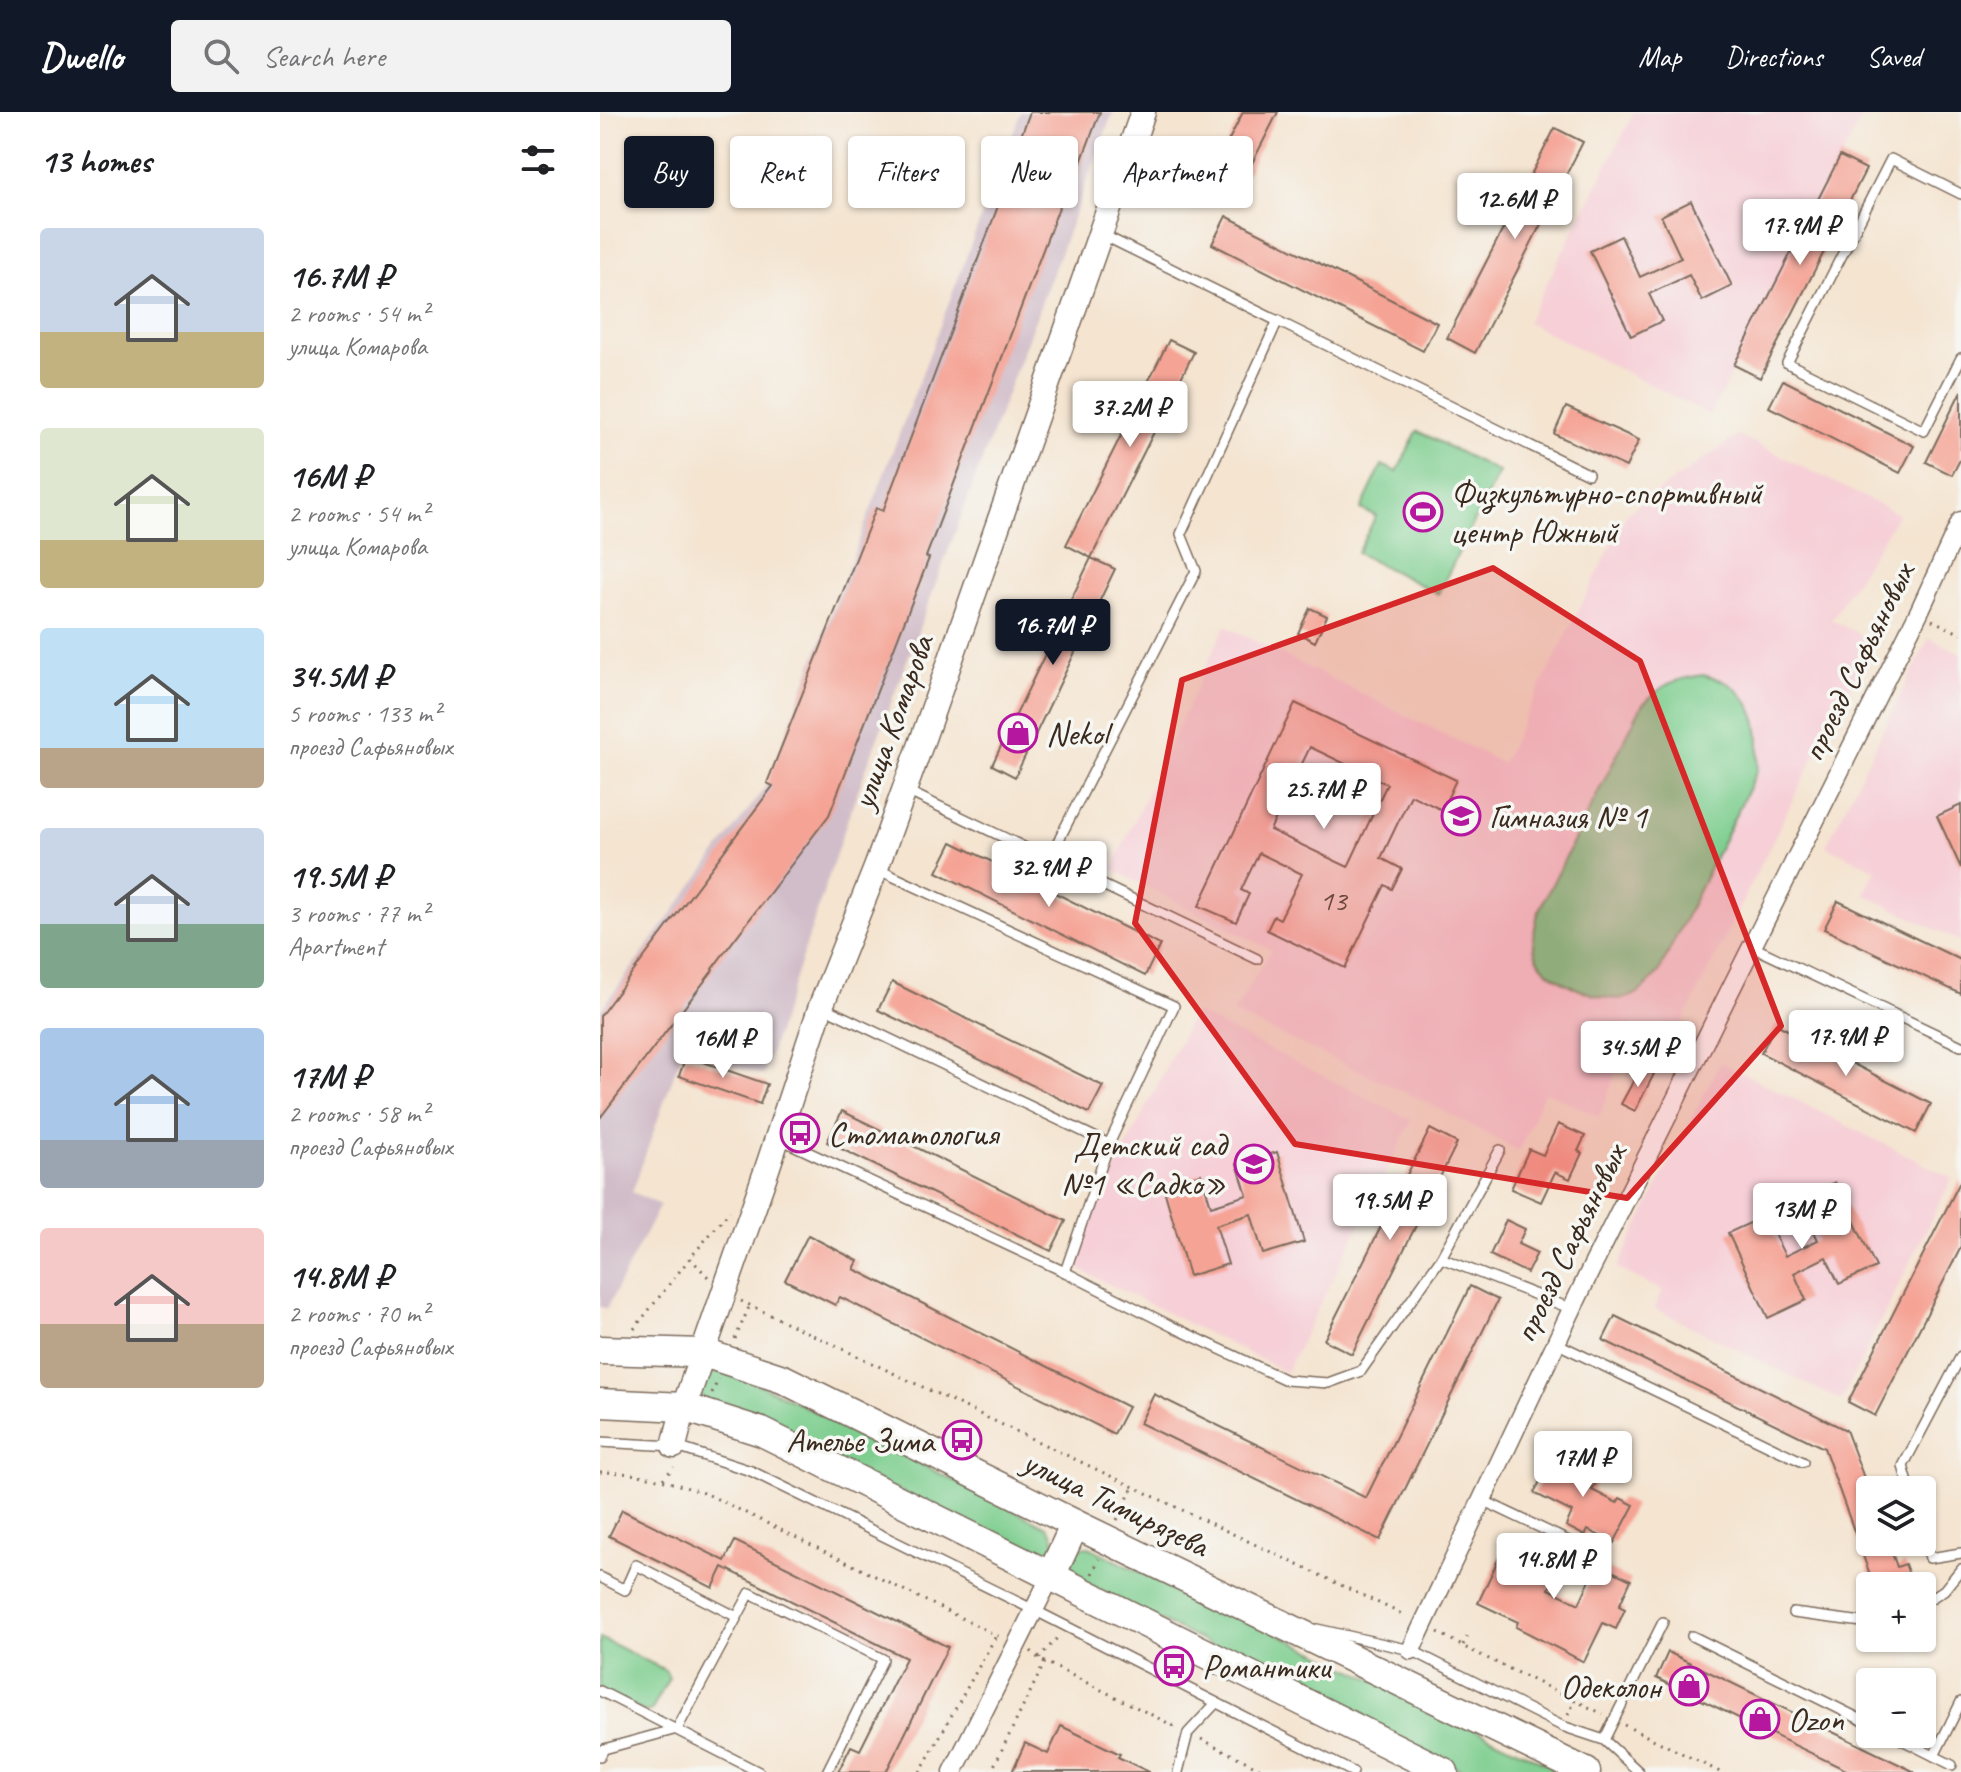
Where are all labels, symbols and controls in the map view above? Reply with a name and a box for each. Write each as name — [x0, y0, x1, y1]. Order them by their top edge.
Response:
search box — [171, 20, 731, 92]
text: Dwello — [40, 33, 123, 80]
icon: search — [199, 34, 243, 78]
text: Search here — [263, 37, 385, 75]
text: Map — [1638, 39, 1681, 74]
text: Directions — [1725, 39, 1823, 74]
text: Saved — [1867, 39, 1921, 74]
chip: Buy — [624, 136, 714, 208]
chip: Rent — [730, 136, 832, 208]
chip: Filters — [848, 136, 965, 208]
chip: New — [981, 136, 1078, 208]
chip: Apartment — [1094, 136, 1253, 208]
icon: filters — [516, 138, 560, 182]
text: 13 homes — [40, 139, 151, 182]
pin: 12.6M ₽ — [1441, 173, 1589, 241]
text: 12.6M ₽ — [1475, 182, 1555, 215]
pin: 17.9M ₽ — [1726, 199, 1874, 267]
text: 17.9M ₽ — [1761, 208, 1839, 241]
text: 16.7M ₽ — [288, 254, 392, 297]
icon: home — [104, 260, 200, 356]
text: 2 rooms · 54 m² — [288, 297, 429, 330]
text: улица Комарова — [288, 330, 427, 363]
pin: 37.2M ₽ — [1056, 381, 1204, 449]
text: 37.2M ₽ — [1091, 390, 1169, 423]
text: 16M ₽ — [288, 454, 370, 497]
icon: home — [104, 460, 200, 556]
place label: Физкультурно-спортивный центр Южный — [1451, 471, 1764, 553]
sports icon: Физкультурно-спортивный центр Южный — [1402, 491, 1444, 533]
text: 2 rooms · 54 m² — [288, 497, 429, 530]
text: улица Комарова — [288, 530, 427, 563]
street label: проезд Сафьяновых — [1791, 554, 1924, 768]
pin: 16.7M ₽ — [979, 599, 1127, 667]
text: 16.7M ₽ — [1013, 608, 1093, 641]
street label: улица Комарова — [840, 627, 944, 817]
text: 34.5M ₽ — [288, 654, 391, 697]
icon: home — [104, 660, 200, 756]
text: 5 rooms · 133 m² — [288, 697, 440, 730]
shop icon: Nekol — [997, 712, 1039, 754]
place label: Nekol — [1046, 712, 1114, 755]
text: проезд Сафьяновых — [288, 730, 452, 763]
pin: 25.7M ₽ — [1250, 763, 1398, 831]
text: 25.7M ₽ — [1285, 772, 1363, 805]
school or university icon: Гимназия № 1 — [1440, 795, 1482, 837]
place label: Гимназия № 1 — [1489, 795, 1649, 838]
pin: 32.9M ₽ — [975, 841, 1123, 909]
text: 32.9M ₽ — [1010, 850, 1088, 883]
text: 19.5M ₽ — [288, 854, 390, 897]
icon: home — [104, 860, 200, 956]
house number: 13 — [1320, 881, 1349, 919]
text: 3 rooms · 77 m² — [288, 897, 429, 930]
text: Apartment — [288, 930, 384, 963]
pin: 17.9M ₽ — [1772, 1010, 1920, 1078]
pin: 16M ₽ — [667, 1012, 779, 1080]
text: 17.9M ₽ — [1807, 1019, 1885, 1052]
text: 16M ₽ — [692, 1021, 754, 1054]
pin: 34.5M ₽ — [1564, 1021, 1712, 1089]
text: 34.5M ₽ — [1599, 1030, 1677, 1063]
text: 17M ₽ — [288, 1054, 369, 1097]
icon: home — [104, 1060, 200, 1156]
text: 2 rooms · 58 m² — [288, 1097, 429, 1130]
bus stop icon: Стоматология — [779, 1112, 821, 1154]
place label: Стоматология — [828, 1112, 1000, 1155]
place label: Детский сад №1 «Cадко» — [1061, 1123, 1229, 1205]
text: проезд Сафьяновых — [288, 1130, 452, 1163]
street label: проезд Сафьяновых — [1503, 1135, 1636, 1349]
school or university icon: Детский сад №1 «Cадко» — [1233, 1143, 1275, 1185]
pin: 19.5M ₽ — [1316, 1174, 1464, 1242]
text: 19.5M ₽ — [1351, 1183, 1429, 1216]
pin: 13M ₽ — [1746, 1183, 1858, 1251]
text: 13M ₽ — [1771, 1192, 1833, 1225]
text: 14.8M ₽ — [288, 1254, 391, 1297]
icon: home — [104, 1260, 200, 1356]
text: 2 rooms · 70 m² — [288, 1297, 429, 1330]
text: проезд Сафьяновых — [288, 1330, 452, 1363]
place label: Ателье Зима — [786, 1419, 936, 1462]
bus stop icon: Ателье Зима — [941, 1419, 983, 1461]
pin: 17M ₽ — [1527, 1431, 1639, 1499]
street label: улица Тимирязева — [1014, 1439, 1218, 1567]
text: 17M ₽ — [1552, 1440, 1614, 1473]
map controls — [1856, 1476, 1936, 1748]
button: layers — [1856, 1476, 1936, 1556]
pin: 14.8M ₽ — [1480, 1533, 1628, 1601]
text: 14.8M ₽ — [1515, 1542, 1593, 1575]
button: + — [1856, 1572, 1936, 1652]
bus stop icon: Романтики — [1153, 1645, 1195, 1687]
place label: Романтики — [1202, 1645, 1333, 1688]
place label: Одеколон — [1560, 1665, 1663, 1708]
shop icon: Одеколон — [1668, 1665, 1710, 1707]
button: − — [1856, 1668, 1936, 1748]
shop icon: Ozon — [1739, 1698, 1781, 1740]
place label: Ozon — [1788, 1698, 1845, 1741]

